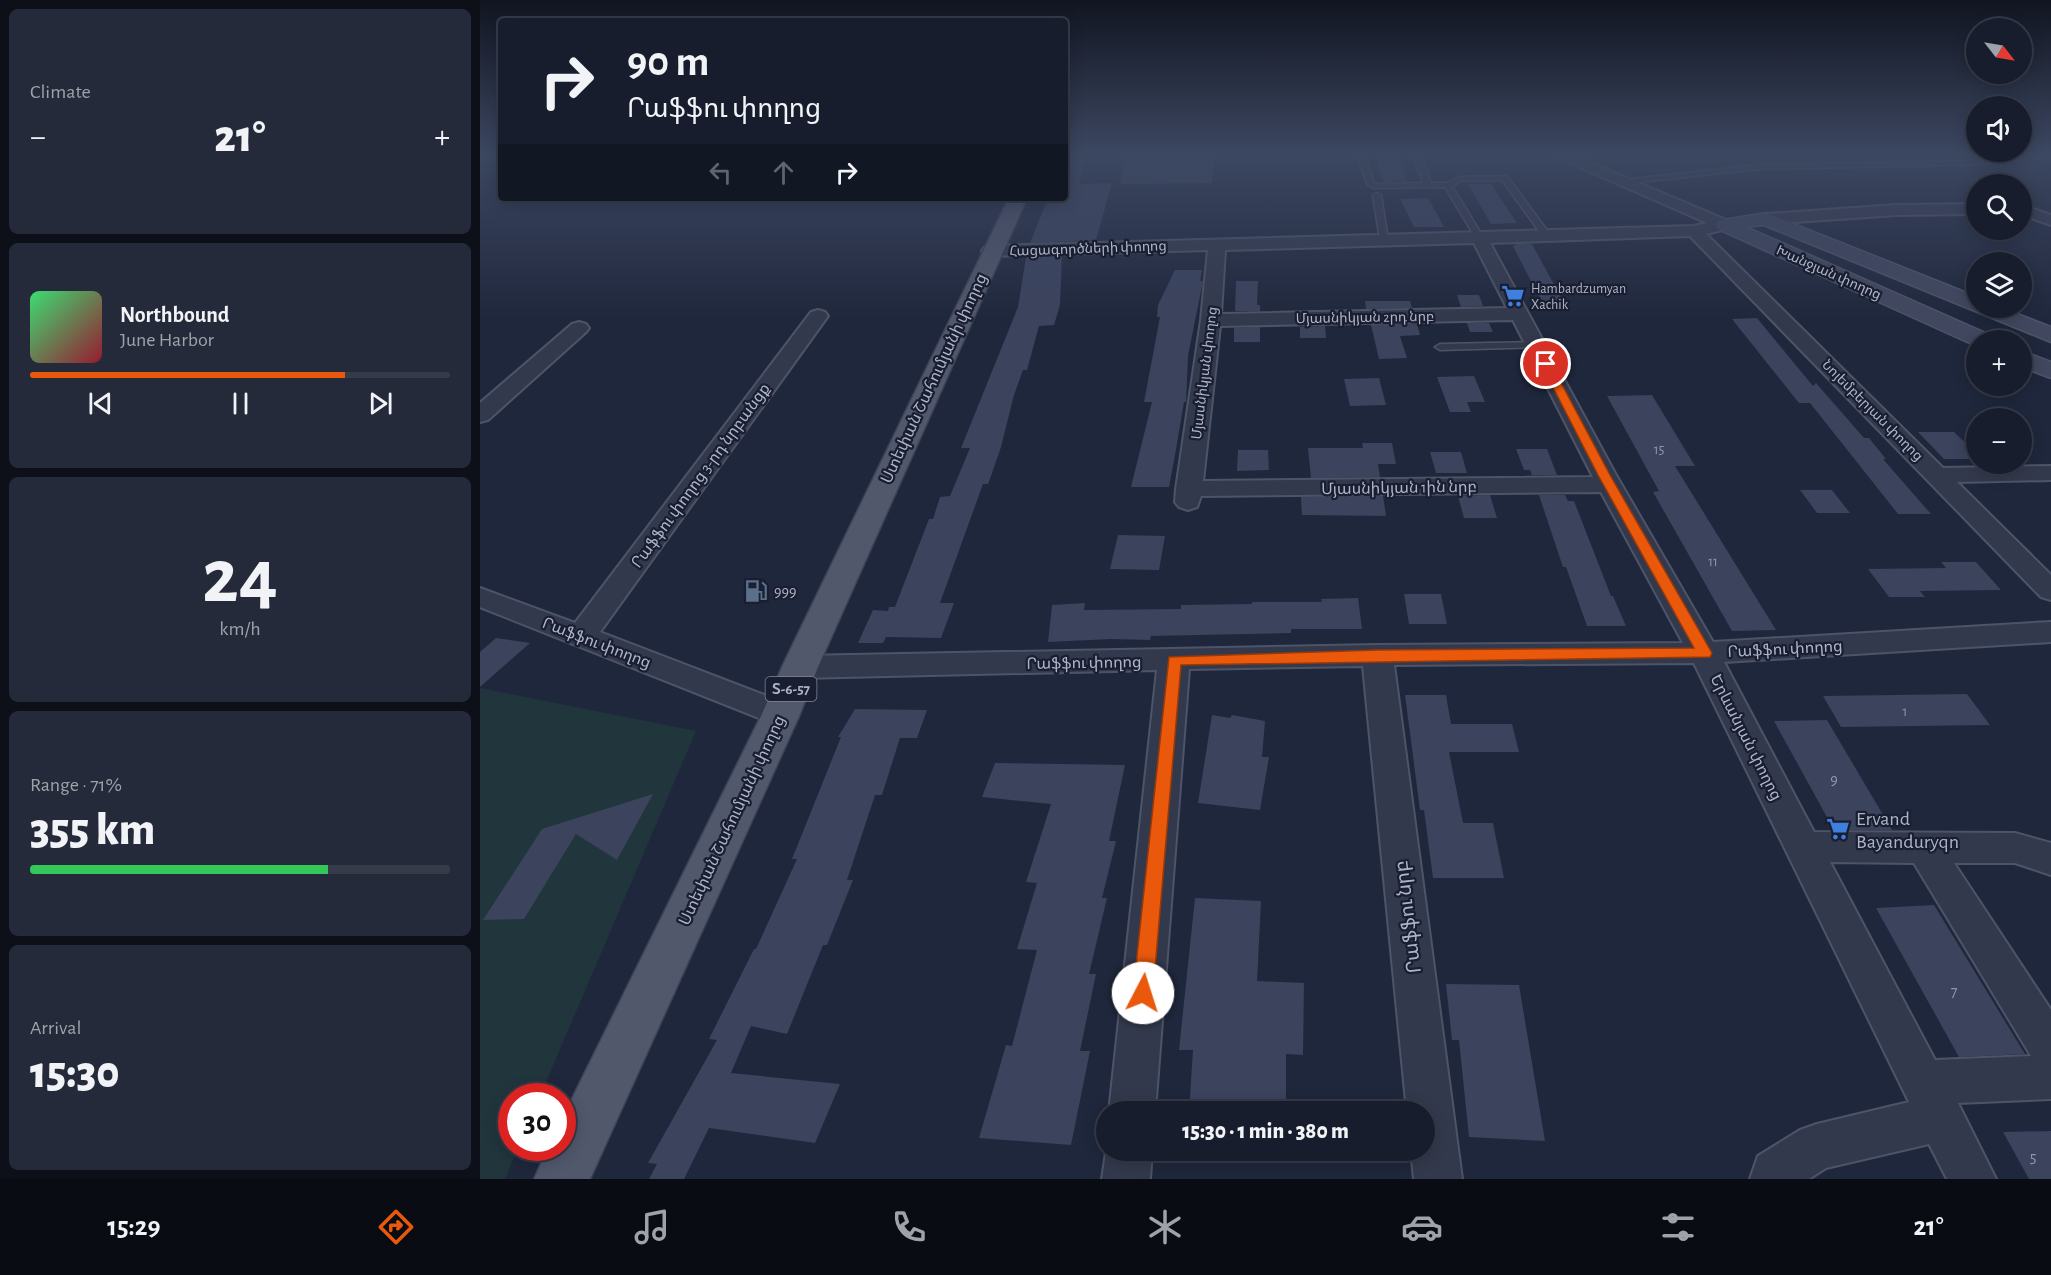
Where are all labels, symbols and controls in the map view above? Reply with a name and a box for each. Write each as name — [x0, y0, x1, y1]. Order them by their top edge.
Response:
north arrow — [1966, 18, 2032, 84]
map controls — [1966, 18, 2032, 474]
text: 90 m — [627, 41, 709, 83]
icon: right — [528, 42, 606, 120]
text: Climate — [30, 82, 91, 102]
text: Րաֆֆու փողոց — [627, 95, 821, 122]
button: sound — [1966, 96, 2032, 162]
text: 21° — [214, 115, 266, 160]
text: − — [30, 121, 46, 154]
text: + — [434, 121, 450, 154]
icon: left — [704, 156, 737, 189]
icon: ahead — [767, 156, 800, 189]
icon: right — [830, 156, 863, 189]
button: search — [1966, 174, 2032, 240]
street label: Հացագործների փողոց — [1009, 239, 1167, 259]
street label: Խանջյան փողոց — [1774, 243, 1883, 302]
button: layers — [1966, 252, 2032, 318]
street label: Ստեփան Շահումյանի փողոց — [878, 271, 991, 486]
place label: Hambardzumyan Xachik — [1531, 282, 1626, 312]
supermarket icon: Hambardzumyan Xachik — [1500, 283, 1526, 309]
text: Northbound — [120, 304, 229, 326]
street label: Մյասնիկյան փողոց — [1190, 306, 1220, 440]
street label: Մյասնիկյան 2րդ նրբ — [1296, 310, 1434, 326]
text: June Harbor — [120, 330, 214, 350]
button: + — [1966, 330, 2032, 396]
pin — [1520, 338, 1571, 389]
icon: arrive — [1529, 347, 1562, 380]
street label: Նոյեմբերյան փողոց — [1819, 358, 1925, 464]
street label: Րաֆֆու փողոց 3-րդ նրբանցք — [629, 380, 774, 571]
icon: previous — [84, 387, 117, 420]
icon: pause — [224, 387, 257, 420]
icon: next — [364, 387, 397, 420]
button: − — [1966, 408, 2032, 474]
house number: 15 — [1654, 443, 1664, 457]
street label: Մյասնիկյան 1ին նրբ — [1321, 479, 1477, 498]
text: 24 — [202, 539, 278, 617]
house number: 11 — [1708, 555, 1718, 569]
fuel station icon: 999 — [743, 578, 769, 604]
place label: 999 — [774, 584, 797, 600]
street label: Րաֆֆու փողոց — [540, 615, 653, 672]
text: km/h — [219, 619, 261, 639]
street label: Րաֆֆու փողոց — [1727, 638, 1843, 661]
street label: Րաֆֆու փողոց — [1026, 654, 1142, 673]
street label: Երևանյան փողոց — [1707, 672, 1785, 803]
road number: Տ-6-57 — [766, 677, 816, 701]
house number: 1 — [1903, 705, 1907, 719]
street label: Ստեփան Շահումյանի փողոց — [676, 713, 789, 928]
house number: 9 — [1830, 772, 1838, 788]
text: Range · 71% — [30, 775, 122, 795]
text: 355 km — [30, 808, 155, 853]
place label: Ervand Bayanduryqn — [1856, 809, 1959, 852]
supermarket icon: Ervand Bayanduryqn — [1825, 816, 1851, 842]
street label: Րաֆֆու նրբ — [1391, 859, 1426, 975]
position arrow — [1111, 961, 1175, 1025]
house number: 7 — [1951, 984, 1958, 1000]
text: Arrival — [30, 1018, 81, 1038]
text: 15:30 — [30, 1051, 120, 1096]
speed limit sign: 30 — [498, 1083, 576, 1161]
text: 15:30 · 1 min · 380 m — [1182, 1120, 1349, 1142]
house number: 5 — [2030, 1149, 2036, 1165]
icon: directions — [375, 1206, 417, 1248]
icon: music — [631, 1206, 673, 1248]
icon: phone — [888, 1206, 930, 1248]
icon: climate — [1144, 1206, 1186, 1248]
icon: car — [1401, 1206, 1443, 1248]
icon: filters — [1657, 1206, 1699, 1248]
text: 15:29 — [107, 1213, 161, 1240]
text: 21° — [1913, 1213, 1944, 1240]

